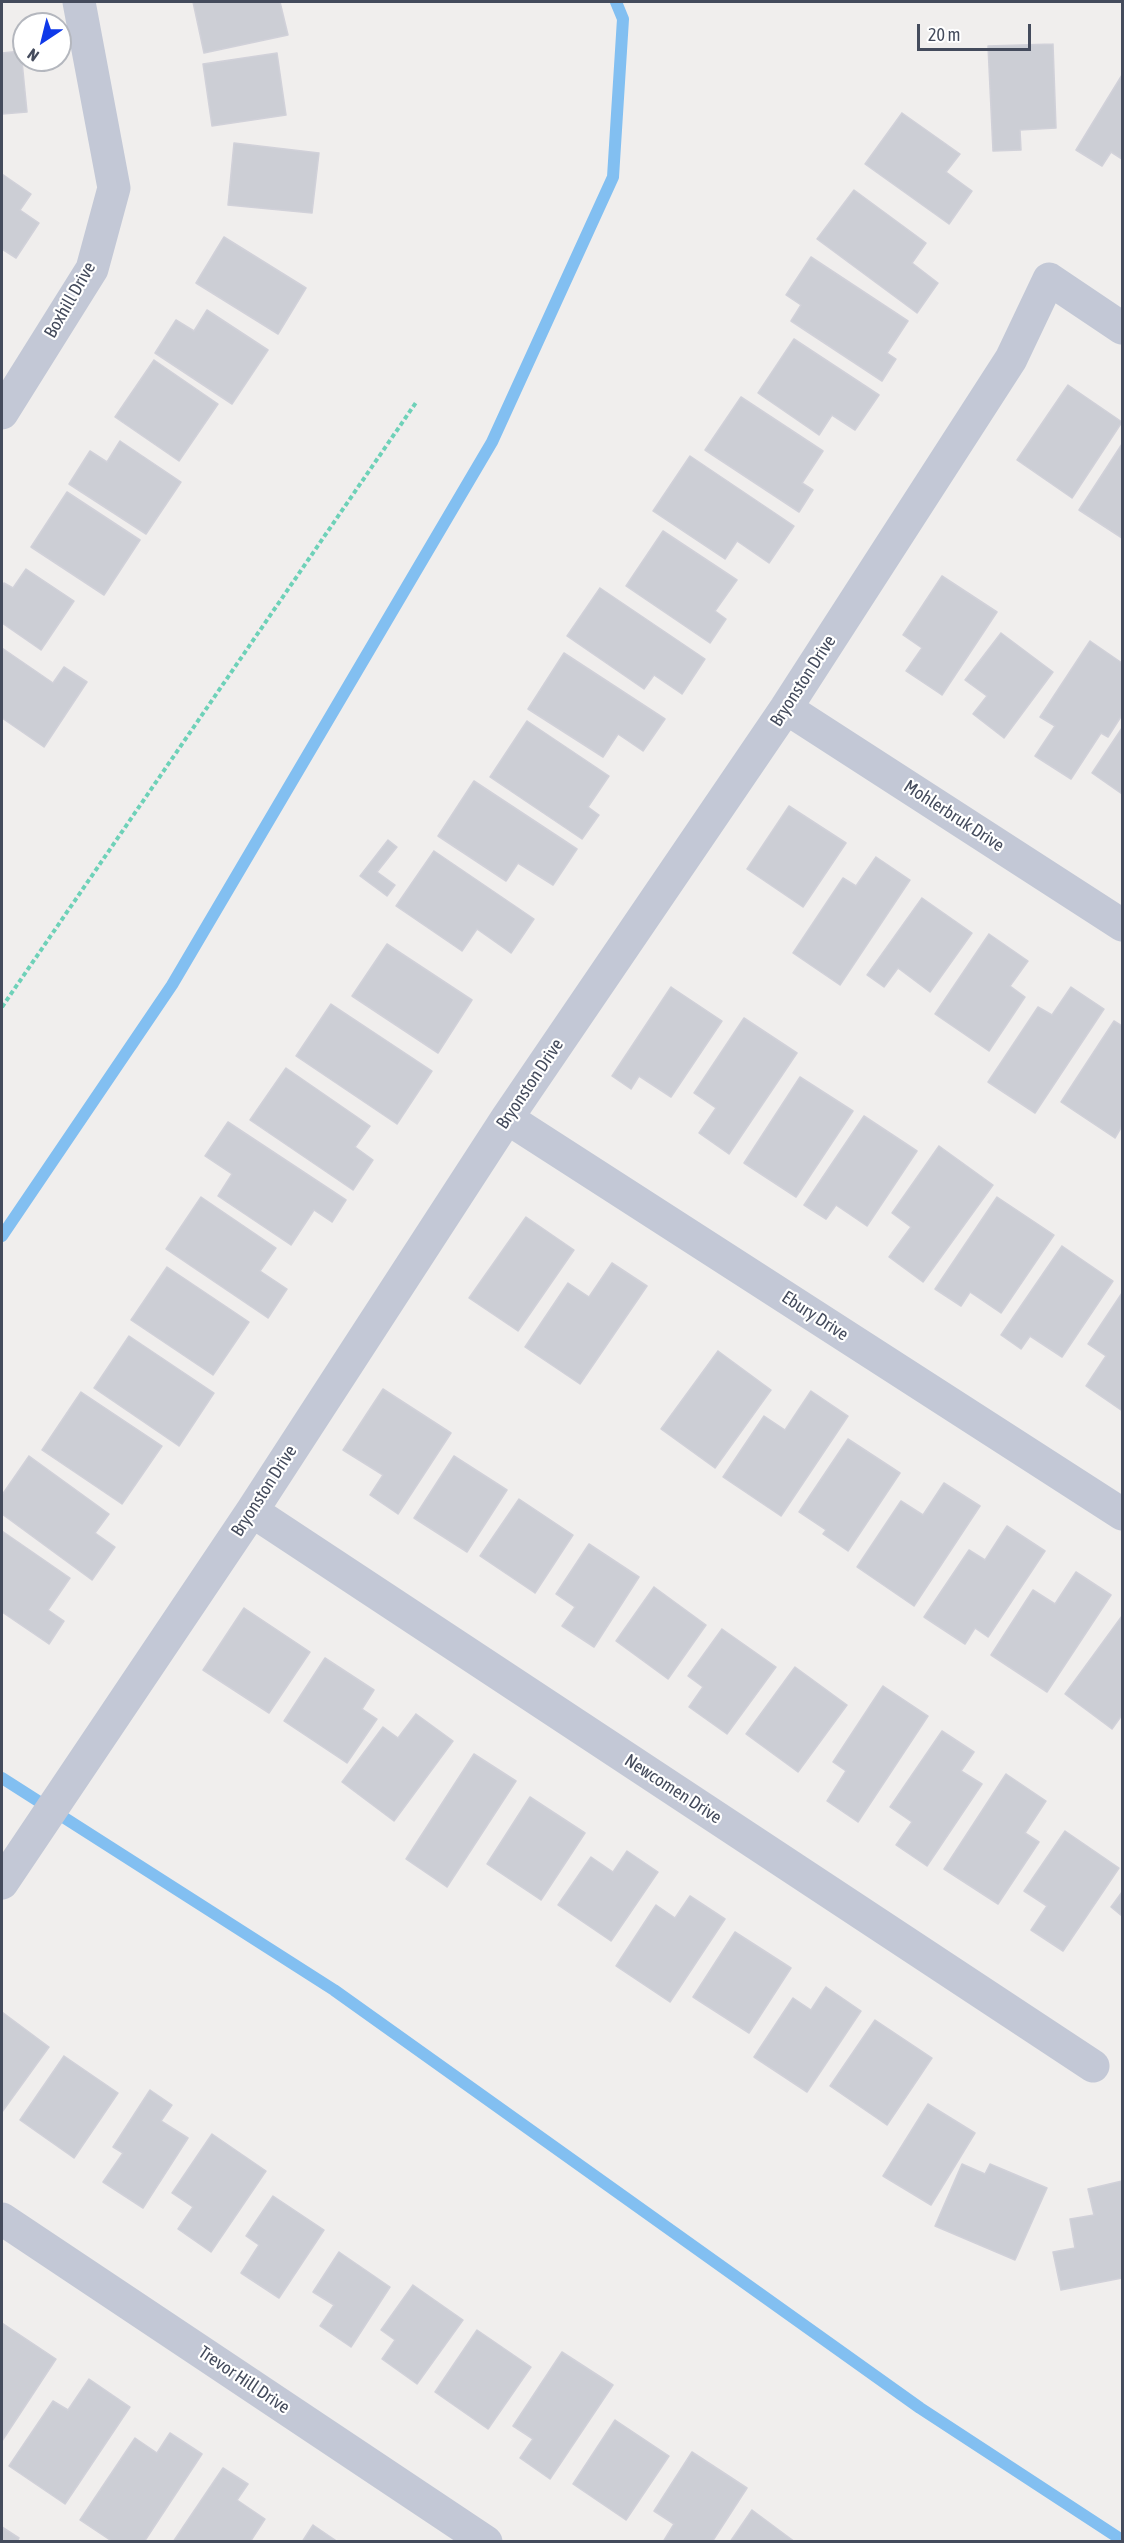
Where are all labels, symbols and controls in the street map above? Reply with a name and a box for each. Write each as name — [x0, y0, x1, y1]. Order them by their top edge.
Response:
north arrow — [12, 12, 72, 72]
scale bar — [920, 12, 1034, 50]
text: 20 m — [928, 24, 960, 45]
text: N — [24, 45, 42, 65]
street label: Boxhill Drive — [40, 258, 100, 342]
street label: Bryonston Drive — [766, 631, 840, 731]
street label: Mohlerbruk Drive — [900, 776, 1008, 856]
street label: Bryonston Drive — [492, 1035, 568, 1133]
street label: Ebury Drive — [778, 1287, 852, 1345]
street label: Bryonston Drive — [227, 1441, 301, 1541]
street label: Newcomen Drive — [620, 1750, 726, 1828]
street label: Trevor Hill Drive — [194, 2342, 294, 2418]

